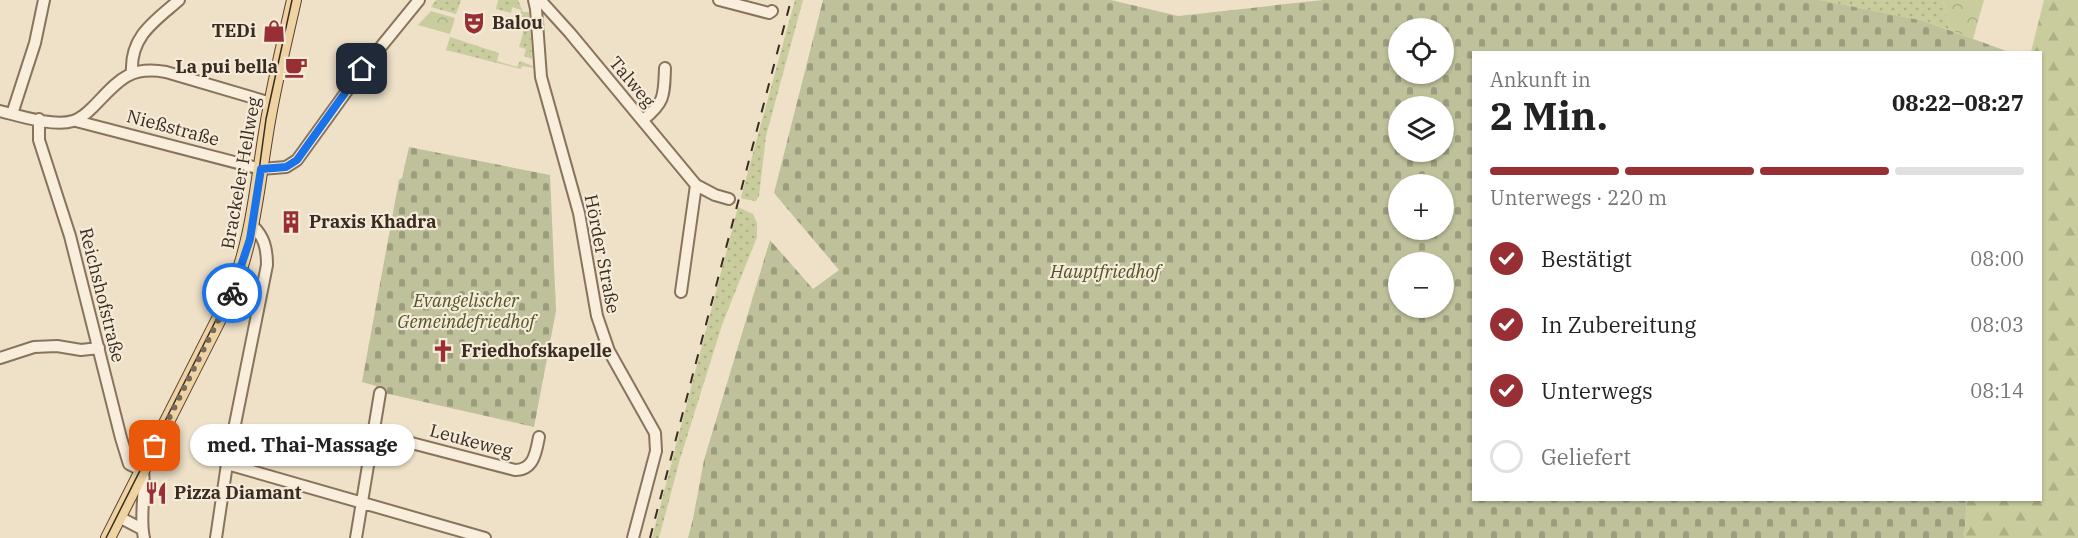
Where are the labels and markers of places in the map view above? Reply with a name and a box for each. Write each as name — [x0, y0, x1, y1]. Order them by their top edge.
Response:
theatre icon: Balou — [461, 10, 487, 36]
place label: Balou — [492, 11, 543, 34]
shop icon: TEDi — [261, 18, 287, 44]
place label: TEDi — [212, 19, 256, 42]
pin — [336, 43, 387, 94]
cafe icon: La pui bella — [283, 54, 309, 80]
place label: La pui bella — [175, 55, 278, 78]
building icon: Praxis Khadra — [278, 209, 304, 235]
place label: Praxis Khadra — [309, 210, 437, 233]
church icon: Friedhofskapelle — [430, 338, 456, 364]
place label: Friedhofskapelle — [461, 339, 612, 362]
pin — [129, 420, 180, 471]
callout: med. Thai-Massage — [191, 425, 416, 467]
restaurant icon: Pizza Diamant — [143, 480, 169, 506]
place label: Pizza Diamant — [174, 481, 302, 504]

